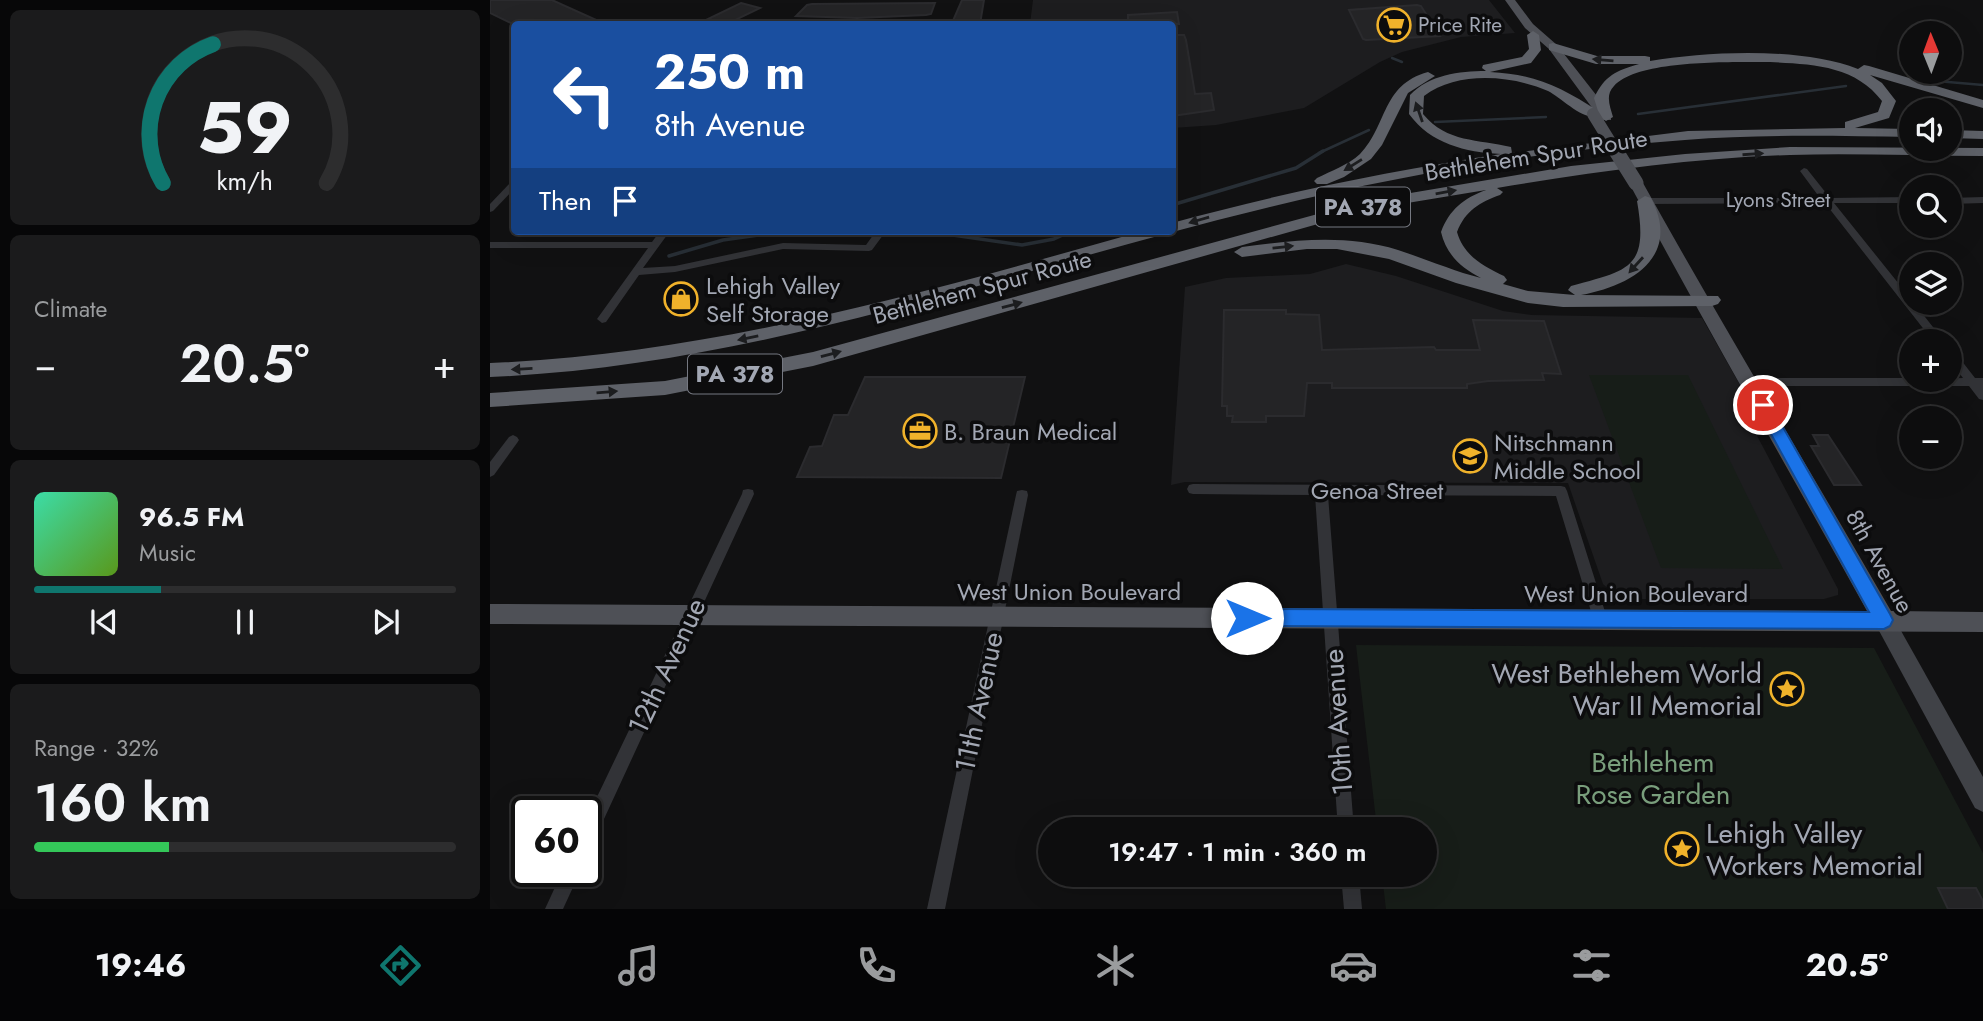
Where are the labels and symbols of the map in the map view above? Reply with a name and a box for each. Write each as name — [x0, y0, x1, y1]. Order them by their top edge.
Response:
supermarket icon: Price Rite — [1375, 6, 1413, 44]
place label: Price Rite — [1418, 10, 1502, 40]
north arrow — [1899, 21, 1962, 84]
one-way arrow — [1592, 54, 1614, 65]
one-way arrow — [1413, 102, 1424, 123]
street label: Bethlehem Spur Route — [1422, 120, 1650, 190]
one-way arrow — [1742, 148, 1764, 159]
one-way arrow — [1343, 158, 1362, 171]
street label: Lyons Street — [1726, 185, 1830, 215]
one-way arrow — [1436, 186, 1458, 197]
road number: PA 378 — [1316, 188, 1410, 227]
one-way arrow — [1188, 215, 1209, 225]
street label: Bethlehem Spur Route — [869, 241, 1095, 333]
one-way arrow — [1273, 241, 1295, 252]
one-way arrow — [1628, 256, 1644, 274]
place label: Lehigh Valley Self Storage — [706, 268, 841, 331]
shop icon: Lehigh Valley Self Storage — [662, 280, 700, 318]
one-way arrow — [1001, 299, 1023, 310]
one-way arrow — [737, 333, 759, 344]
one-way arrow — [820, 348, 842, 359]
road number: PA 378 — [688, 354, 782, 394]
one-way arrow — [511, 363, 533, 374]
pin — [1733, 375, 1793, 435]
one-way arrow — [596, 386, 618, 397]
office icon: B. Braun Medical — [901, 412, 939, 450]
place label: B. Braun Medical — [944, 414, 1117, 449]
place label: Nitschmann Middle School — [1494, 425, 1641, 488]
school or university icon: Nitschmann Middle School — [1451, 437, 1489, 475]
street label: Genoa Street — [1311, 473, 1444, 508]
street label: 8th Avenue — [1837, 503, 1923, 619]
street label: West Union Boulevard — [957, 574, 1181, 609]
street label: West Union Boulevard — [1524, 576, 1748, 611]
position arrow — [1210, 581, 1284, 655]
street label: 12th Avenue — [618, 591, 716, 741]
street label: 11th Avenue — [944, 628, 1014, 776]
street label: 10th Avenue — [1312, 648, 1364, 796]
place label: West Bethlehem World War II Memorial — [1491, 653, 1762, 726]
place icon: West Bethlehem World War II Memorial — [1768, 670, 1806, 708]
park label: Bethlehem Rose Garden — [1576, 742, 1730, 815]
speed limit sign: 60 — [511, 796, 602, 887]
place label: Lehigh Valley Workers Memorial — [1706, 813, 1923, 886]
place icon: Lehigh Valley Workers Memorial — [1663, 830, 1701, 868]

